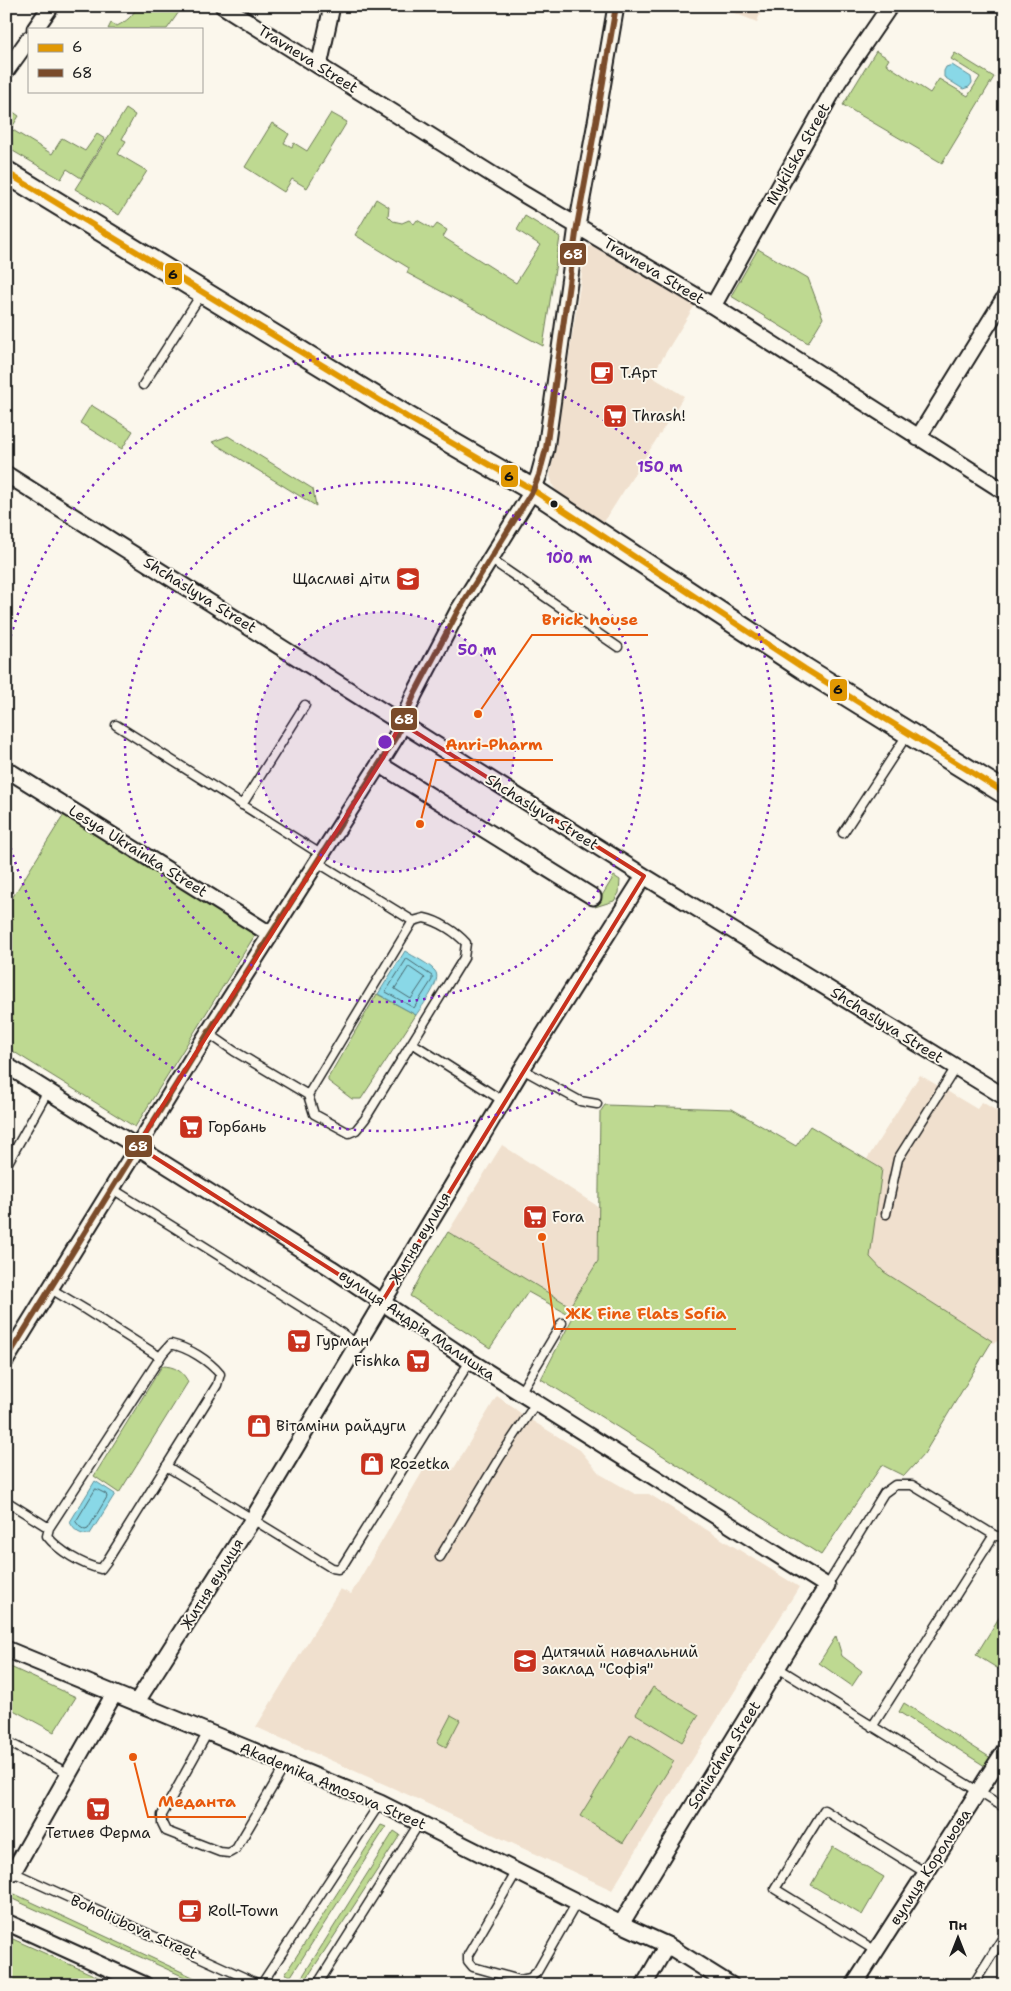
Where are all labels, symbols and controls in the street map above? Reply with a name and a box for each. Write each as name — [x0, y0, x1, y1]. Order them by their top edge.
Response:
street label: Travneva Street — [254, 20, 362, 98]
legend — [28, 28, 202, 92]
text: 6 — [72, 37, 83, 57]
text: 68 — [72, 63, 92, 83]
street label: Mykilska Street — [762, 99, 834, 209]
street label: Travneva Street — [600, 233, 708, 309]
line badge: 68 — [559, 242, 587, 266]
text: 68 — [563, 245, 583, 263]
line badge: 6 — [164, 262, 183, 286]
text: 6 — [168, 265, 178, 283]
cafe icon: Т.Арт — [589, 360, 615, 386]
place label: Т.Арт — [620, 363, 658, 383]
supermarket icon: Thrash! — [602, 403, 628, 429]
place label: Thrash! — [632, 406, 686, 426]
text: 150 m — [637, 457, 683, 477]
line badge: 6 — [500, 464, 519, 488]
text: 6 — [504, 467, 514, 485]
unlabelled marker — [549, 499, 559, 509]
text: 100 m — [546, 548, 592, 568]
street label: Shchaslyva Street — [140, 552, 260, 638]
school or university icon: Щасливі діти — [395, 566, 421, 592]
place label: Щасливі діти — [293, 569, 390, 589]
callout: Brick house — [532, 604, 648, 635]
text: Brick house — [542, 609, 639, 630]
text: 50 m — [458, 640, 497, 660]
line badge: 6 — [829, 678, 848, 702]
text: 6 — [833, 680, 843, 698]
line badge: 68 — [390, 707, 418, 731]
text: 68 — [394, 710, 414, 728]
callout: Anri-Pharm — [436, 729, 553, 760]
centre of rings — [376, 733, 394, 751]
text: Anri-Pharm — [445, 734, 543, 755]
street label: Shchaslyva Street — [482, 769, 602, 855]
street label: Lesya Ukrainka Street — [65, 800, 211, 902]
street label: Shchaslyva Street — [827, 982, 947, 1068]
supermarket icon: Горбань — [178, 1114, 204, 1140]
place label: Горбань — [208, 1117, 267, 1137]
line badge: 68 — [124, 1134, 153, 1158]
text: 68 — [128, 1137, 148, 1155]
street label: Житня вулиця — [385, 1188, 455, 1288]
supermarket icon: Fora — [522, 1204, 548, 1230]
place label: Fora — [552, 1207, 585, 1227]
street label: вулиця Андрія Малишка — [335, 1265, 500, 1385]
callout: ЖК Fine Flats Sofia — [555, 1298, 736, 1329]
text: ЖК Fine Flats Sofia — [566, 1303, 727, 1324]
supermarket icon: Гурман — [286, 1328, 312, 1354]
place label: Гурман — [316, 1331, 369, 1351]
supermarket icon: Fishka — [405, 1348, 431, 1374]
place label: Fishka — [354, 1351, 401, 1371]
shop icon: Вітаміни райдуги — [246, 1413, 272, 1439]
place label: Вітаміни райдуги — [276, 1416, 406, 1436]
shop icon: Rozetka — [359, 1451, 385, 1477]
place label: Rozetka — [390, 1454, 450, 1474]
street label: Житня вулиця — [176, 1535, 248, 1633]
place label: Дитячий навчальний заклад "Софія" — [542, 1642, 698, 1679]
school or university icon: Дитячий навчальний заклад "Софія" — [512, 1648, 538, 1674]
street label: Soniachna Street — [683, 1697, 765, 1813]
street label: Akademika Amosova Street — [237, 1738, 429, 1834]
callout: Меданта — [148, 1786, 246, 1817]
text: Меданта — [158, 1791, 236, 1812]
supermarket icon: Тетиев Ферма — [85, 1796, 111, 1822]
street label: вулиця Корольова — [885, 1804, 976, 1929]
place label: Тетиев Ферма — [46, 1823, 151, 1843]
street label: Boholiubova Street — [67, 1890, 201, 1964]
cafe icon: Roll-Town — [177, 1898, 203, 1924]
place label: Roll-Town — [208, 1901, 278, 1921]
north arrow — [934, 1914, 984, 1964]
text: Пн — [949, 1916, 967, 1934]

